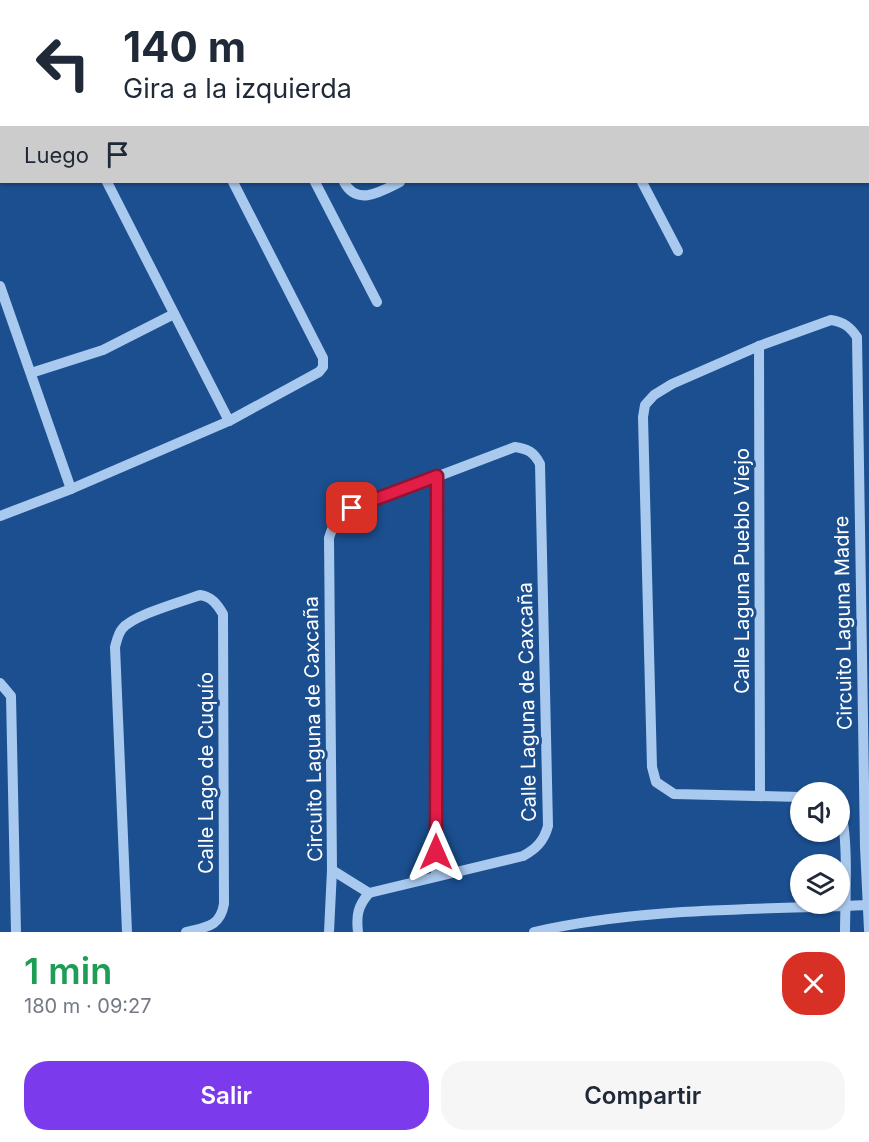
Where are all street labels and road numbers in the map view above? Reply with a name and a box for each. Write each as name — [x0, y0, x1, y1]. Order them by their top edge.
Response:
street label: Calle Laguna Pueblo Viejo — [730, 448, 754, 694]
street label: Circuito Laguna Madre — [829, 516, 857, 730]
street label: Calle Laguna de Caxcaña — [513, 582, 541, 822]
street label: Circuito Laguna de Caxcaña — [299, 596, 327, 862]
street label: Calle Lago de Cuquío — [194, 672, 218, 874]

